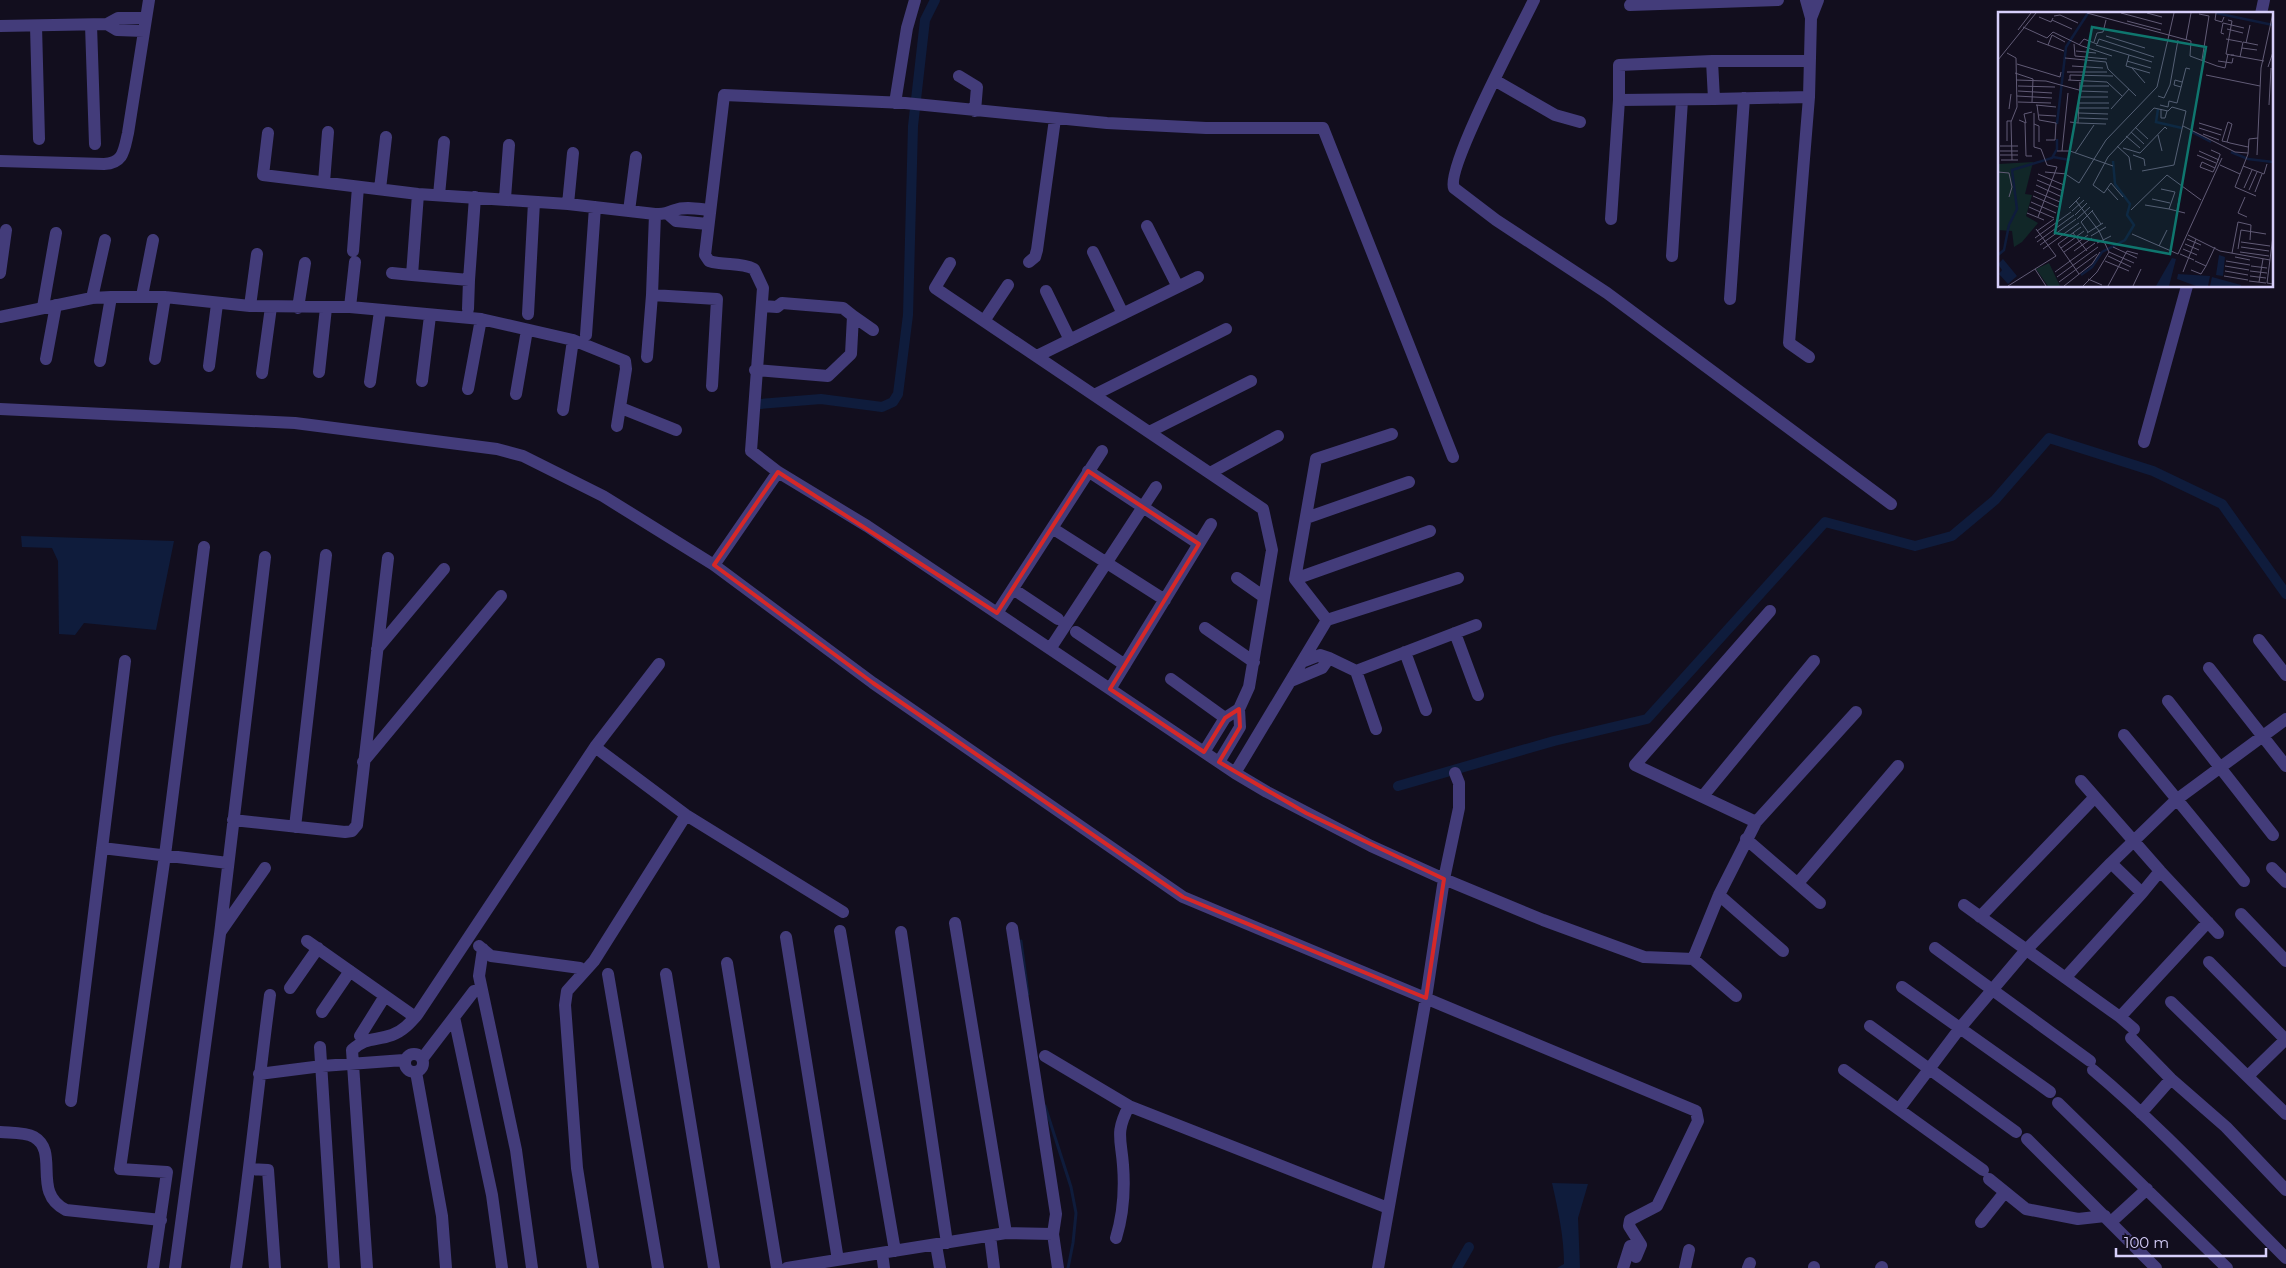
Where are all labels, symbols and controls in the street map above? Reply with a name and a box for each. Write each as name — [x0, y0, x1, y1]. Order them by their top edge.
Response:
inset map — [1998, 12, 2274, 288]
scale bar — [2116, 1226, 2266, 1258]
text: 100 m — [2124, 1233, 2169, 1252]

